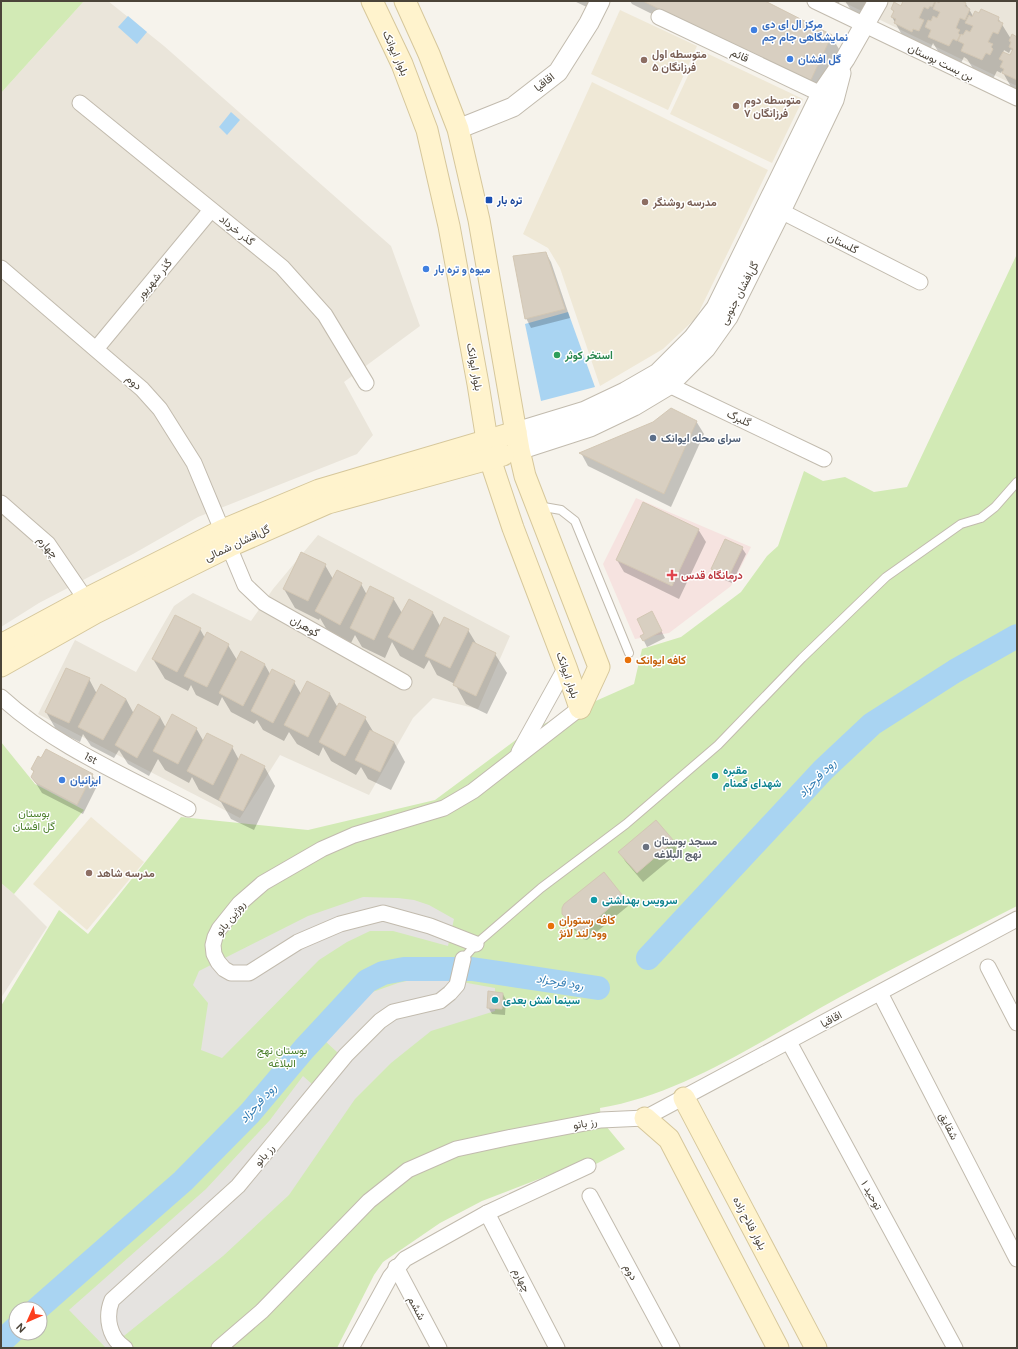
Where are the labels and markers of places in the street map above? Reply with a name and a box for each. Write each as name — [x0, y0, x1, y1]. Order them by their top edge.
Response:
place label: مرکز ال ای دی نمایشگاهی جام جم — [762, 17, 848, 45]
marker: مرکز ال ای دی نمایشگاهی جام جم — [749, 25, 759, 35]
place label: متوسطه اول فرزانگان ۵ — [652, 47, 707, 74]
place label: گل افشان — [798, 52, 841, 66]
marker: گل افشان — [785, 54, 795, 64]
marker: متوسطه اول فرزانگان ۵ — [639, 55, 649, 65]
place label: متوسطه دوم فرزانگان ۷ — [744, 93, 801, 120]
marker: متوسطه دوم فرزانگان ۷ — [731, 101, 741, 111]
place label: تره بار — [496, 193, 523, 207]
marker: تره بار — [484, 195, 494, 205]
place label: مدرسه روشنگر — [652, 195, 717, 209]
marker: مدرسه روشنگر — [640, 197, 650, 207]
place label: میوه و تره بار — [433, 262, 490, 276]
marker: میوه و تره بار — [421, 264, 431, 274]
place label: استخر کوثر — [564, 348, 613, 362]
marker: استخر کوثر — [552, 350, 562, 360]
place label: سرای محله ایوانک — [661, 431, 741, 445]
marker: سرای محله ایوانک — [648, 433, 658, 443]
place label: درمانگاه قدس — [681, 568, 743, 582]
marker: درمانگاه قدس — [666, 569, 678, 581]
place label: کافه ایوانک — [636, 653, 686, 667]
marker: کافه ایوانک — [623, 655, 633, 665]
place label: مقبره شهدای گمنام — [723, 763, 782, 791]
marker: مقبره شهدای گمنام — [710, 771, 720, 781]
place label: ایرانیان — [70, 773, 101, 787]
marker: ایرانیان — [57, 775, 67, 785]
place label: مسجد بوستان نهج البلاغه — [654, 834, 717, 862]
marker: مسجد بوستان نهج البلاغه — [641, 842, 651, 852]
place label: مدرسه شاهد — [97, 866, 155, 880]
marker: مدرسه شاهد — [84, 868, 94, 878]
place label: سرویس بهداشتی — [602, 893, 678, 907]
marker: سرویس بهداشتی — [589, 895, 599, 905]
place label: کافه رستوران وود لند لانژ — [558, 913, 615, 940]
marker: کافه رستوران وود لند لانژ — [546, 921, 556, 931]
place label: سینما شش بعدی — [503, 993, 580, 1007]
marker: سینما شش بعدی — [490, 995, 500, 1005]

